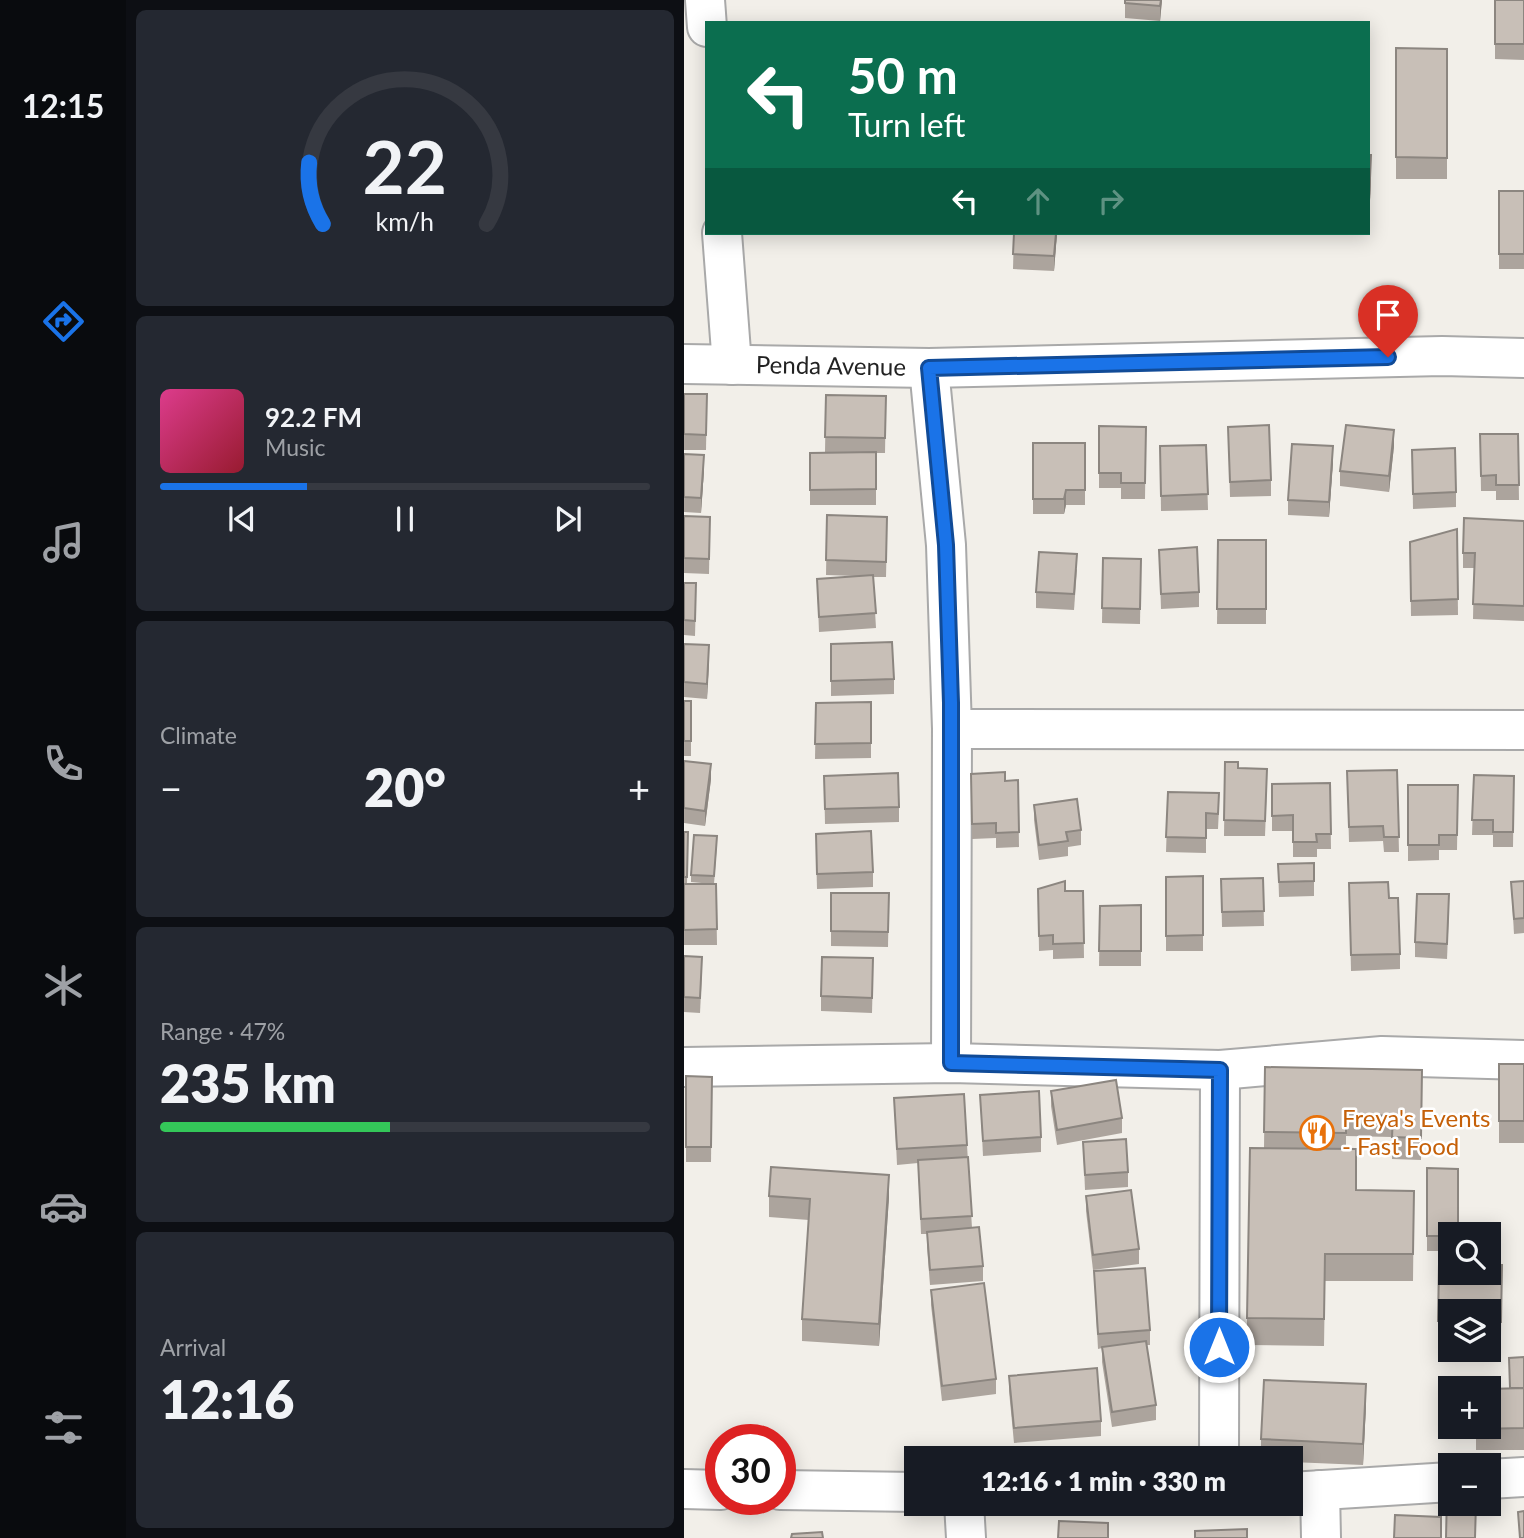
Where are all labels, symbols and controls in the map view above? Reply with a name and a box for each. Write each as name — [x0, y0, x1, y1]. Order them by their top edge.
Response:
text: 50 m — [848, 46, 958, 104]
icon: left — [733, 49, 824, 140]
text: 12:15 — [22, 86, 104, 125]
text: Turn left — [848, 105, 965, 144]
text: 22 — [363, 122, 447, 210]
icon: left — [946, 182, 984, 220]
icon: ahead — [1019, 182, 1057, 220]
icon: right — [1092, 182, 1130, 220]
text: km/h — [376, 206, 434, 236]
pin — [1358, 285, 1418, 357]
icon: arrive — [1369, 296, 1407, 334]
icon: directions — [39, 297, 88, 346]
street label: Penda Avenue — [756, 349, 906, 381]
text: 92.2 FM — [265, 401, 362, 433]
text: Music — [265, 433, 325, 461]
icon: previous — [223, 500, 261, 538]
icon: pause — [386, 500, 424, 538]
icon: next — [549, 500, 587, 538]
icon: music — [39, 518, 88, 567]
text: Climate — [160, 721, 237, 749]
icon: phone — [39, 739, 88, 788]
text: 20° — [364, 756, 446, 818]
text: − — [160, 765, 182, 811]
text: + — [628, 765, 650, 811]
icon: climate — [39, 961, 88, 1010]
text: Range · 47% — [160, 1017, 285, 1045]
text: 235 km — [160, 1052, 336, 1114]
place label: Freya's Events - Fast Food — [1342, 1103, 1490, 1160]
restaurant icon: Freya's Events - Fast Food — [1298, 1114, 1336, 1152]
icon: car — [39, 1182, 88, 1231]
map controls — [1438, 1222, 1501, 1516]
button: search — [1438, 1222, 1501, 1285]
button: layers — [1438, 1299, 1501, 1362]
position arrow — [1182, 1310, 1256, 1384]
text: Arrival — [160, 1333, 226, 1361]
text: 12:16 — [160, 1368, 294, 1430]
button: + — [1438, 1376, 1501, 1439]
icon: filters — [39, 1403, 88, 1452]
speed limit sign: 30 — [705, 1424, 796, 1515]
button: − — [1438, 1453, 1501, 1516]
text: 12:16 · 1 min · 330 m — [981, 1465, 1226, 1497]

